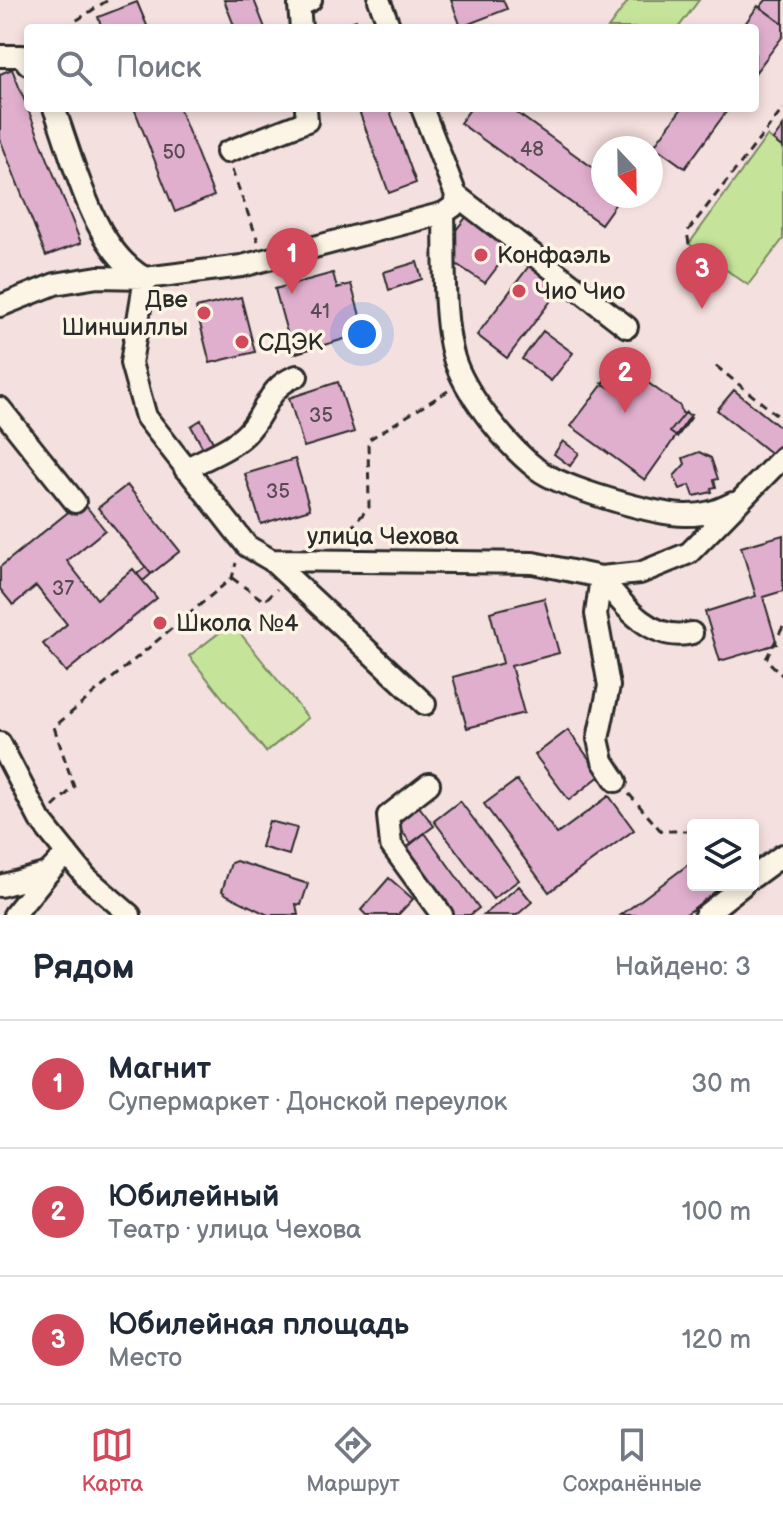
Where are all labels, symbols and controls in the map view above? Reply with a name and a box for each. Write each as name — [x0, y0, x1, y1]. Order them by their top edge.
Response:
search box — [24, 24, 759, 112]
icon: search — [52, 46, 96, 90]
text: Поиск — [116, 50, 202, 86]
north arrow — [591, 136, 663, 208]
house number: 48 — [520, 138, 544, 162]
house number: 50 — [162, 141, 186, 165]
pin: 1 — [266, 228, 318, 294]
place label: Конфаэль — [497, 241, 611, 270]
pin: 3 — [676, 243, 728, 309]
marker: Конфаэль — [472, 246, 490, 264]
place label: Чио Чио — [535, 277, 625, 306]
marker: Чио Чио — [510, 282, 528, 300]
place label: Две Шиншиллы — [61, 285, 188, 342]
house number: 41 — [310, 300, 330, 324]
marker: Две Шиншиллы — [195, 304, 213, 322]
your location — [342, 314, 382, 354]
place label: СДЭК — [258, 328, 324, 357]
marker: СДЭК — [233, 333, 251, 351]
pin: 2 — [599, 347, 651, 413]
house number: 35 — [309, 404, 333, 428]
house number: 35 — [266, 480, 290, 504]
street label: улица Чехова — [307, 522, 459, 551]
house number: 37 — [52, 577, 74, 601]
place label: Школа №4 — [176, 609, 299, 638]
marker: Школа №4 — [151, 614, 169, 632]
map controls — [687, 819, 759, 891]
button: layers — [687, 819, 759, 891]
text: Рядом — [32, 947, 134, 988]
text: Найдено: 3 — [615, 952, 751, 983]
text: Магнит — [108, 1051, 211, 1087]
text: 1 — [53, 1069, 63, 1100]
text: 30 m — [691, 1069, 751, 1100]
text: Супермаркет · Донской переулок — [108, 1087, 507, 1118]
text: Юбилейный — [108, 1179, 279, 1215]
text: 2 — [50, 1197, 66, 1228]
text: 100 m — [682, 1197, 751, 1228]
text: Театр · улица Чехова — [108, 1215, 361, 1246]
text: Юбилейная площадь — [108, 1307, 409, 1343]
text: 3 — [50, 1325, 66, 1356]
text: 120 m — [682, 1325, 751, 1356]
text: Место — [108, 1343, 182, 1374]
tab: Карта — [81, 1423, 143, 1498]
tab: Маршрут — [306, 1423, 400, 1498]
tab: Сохранённые — [563, 1423, 702, 1498]

